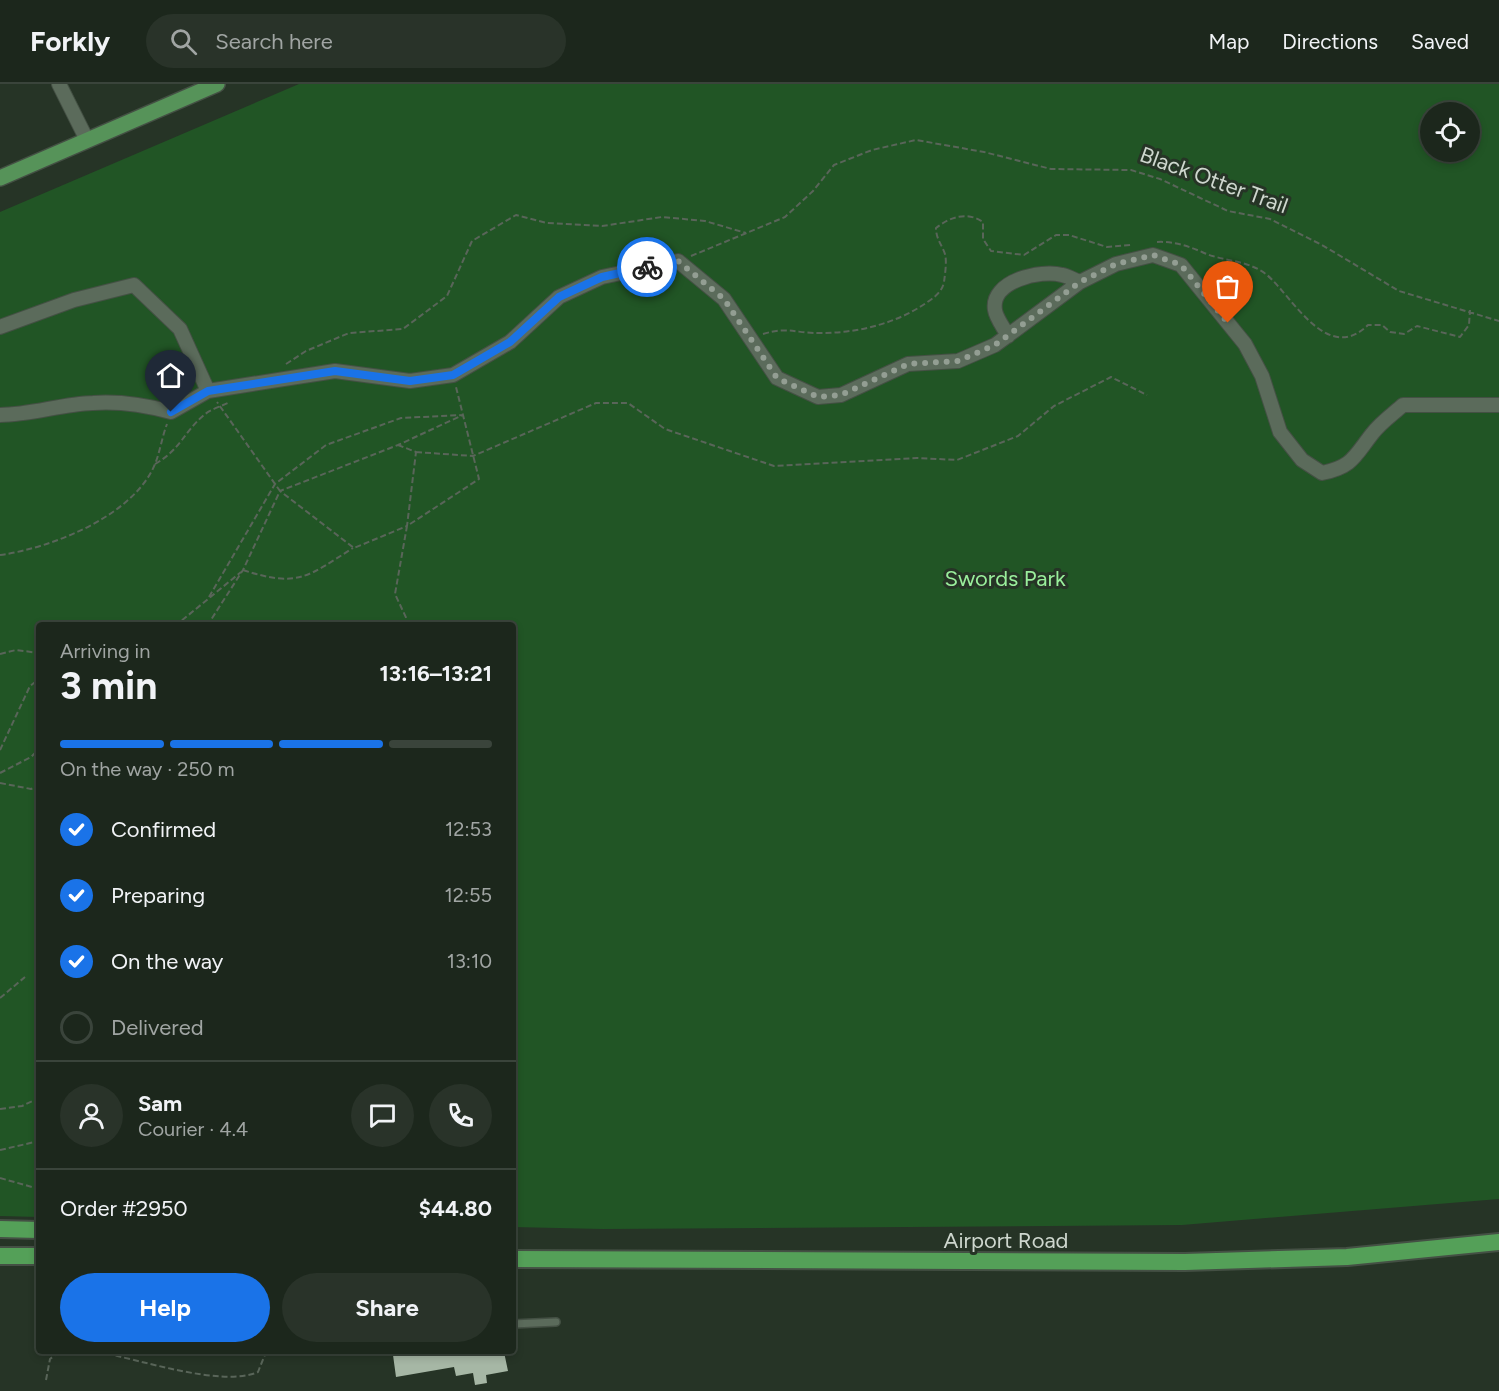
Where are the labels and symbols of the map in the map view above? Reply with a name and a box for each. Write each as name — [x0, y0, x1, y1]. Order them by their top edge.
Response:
street label: Black Otter Trail — [1136, 141, 1292, 219]
courier — [617, 237, 677, 297]
pin — [1202, 261, 1253, 323]
pin — [145, 350, 196, 412]
park label: Swords Park — [944, 565, 1066, 592]
street label: Airport Road — [943, 1227, 1069, 1254]

